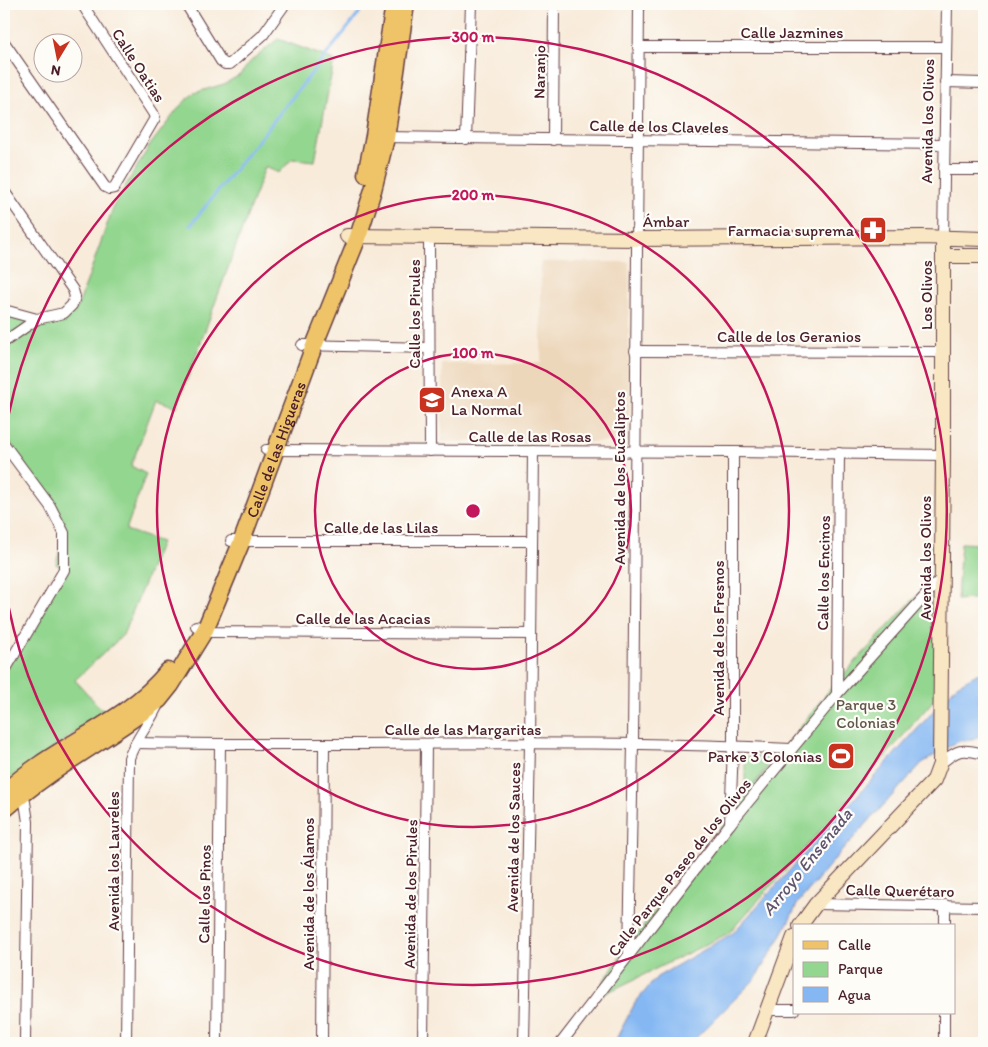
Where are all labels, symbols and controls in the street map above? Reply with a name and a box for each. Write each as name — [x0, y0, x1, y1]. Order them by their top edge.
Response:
street label: Calle Jazmines — [741, 23, 843, 42]
street label: Calle Oatias — [108, 25, 169, 106]
text: 300 m — [452, 28, 495, 46]
north arrow — [32, 32, 82, 82]
street label: Naranjo — [530, 45, 549, 99]
street label: Avenida los Olivos — [917, 59, 938, 183]
text: N — [50, 61, 62, 80]
street label: Calle de los Claveles — [589, 116, 729, 137]
text: 200 m — [452, 186, 495, 204]
street label: Ámbar — [643, 212, 690, 231]
pharmacy icon: Farmacia suprema — [858, 215, 888, 245]
place label: Farmacia suprema — [728, 221, 855, 240]
street label: Calle los Pirules — [405, 259, 424, 369]
street label: Los Olivos — [917, 260, 936, 330]
street label: Calle de los Geranios — [717, 327, 861, 346]
text: 100 m — [452, 344, 494, 362]
street label: Calle de las Higueras — [242, 379, 310, 520]
place label: Anexa A La Normal — [451, 382, 522, 419]
school or university icon: Anexa A La Normal — [417, 385, 447, 415]
street label: Avenida de los Eucaliptos — [610, 391, 629, 565]
street label: Calle de las Rosas — [469, 427, 591, 446]
street label: Avenida los Olivos — [916, 496, 935, 620]
centre of rings — [464, 502, 482, 520]
street label: Calle los Encinos — [813, 515, 834, 631]
street label: Calle de las Lilas — [324, 518, 438, 537]
street label: Avenida de los Fresnos — [709, 560, 728, 716]
street label: Calle de las Acacias — [295, 609, 431, 628]
park label: Parque 3 Colonias — [836, 695, 896, 732]
street label: Calle de las Margaritas — [385, 720, 541, 739]
sports icon: Parke 3 Colonias — [826, 741, 856, 771]
place label: Parke 3 Colonias — [708, 747, 822, 766]
street label: Avenida de los Sauces — [503, 762, 524, 912]
street label: Calle Parque Paseo de los Olivos — [604, 774, 755, 960]
street label: Avenida los Laureles — [104, 791, 123, 931]
water label: Arroyo Ensenada — [757, 803, 858, 920]
street label: Avenida de los Álamos — [299, 817, 318, 971]
street label: Avenida de los Pirules — [400, 819, 421, 969]
street label: Calle los Pinos — [194, 844, 215, 944]
street label: Calle Querétaro — [845, 880, 955, 901]
legend — [793, 924, 956, 1014]
text: Calle — [838, 936, 871, 954]
text: Parque — [838, 960, 883, 978]
text: Agua — [838, 986, 872, 1004]

